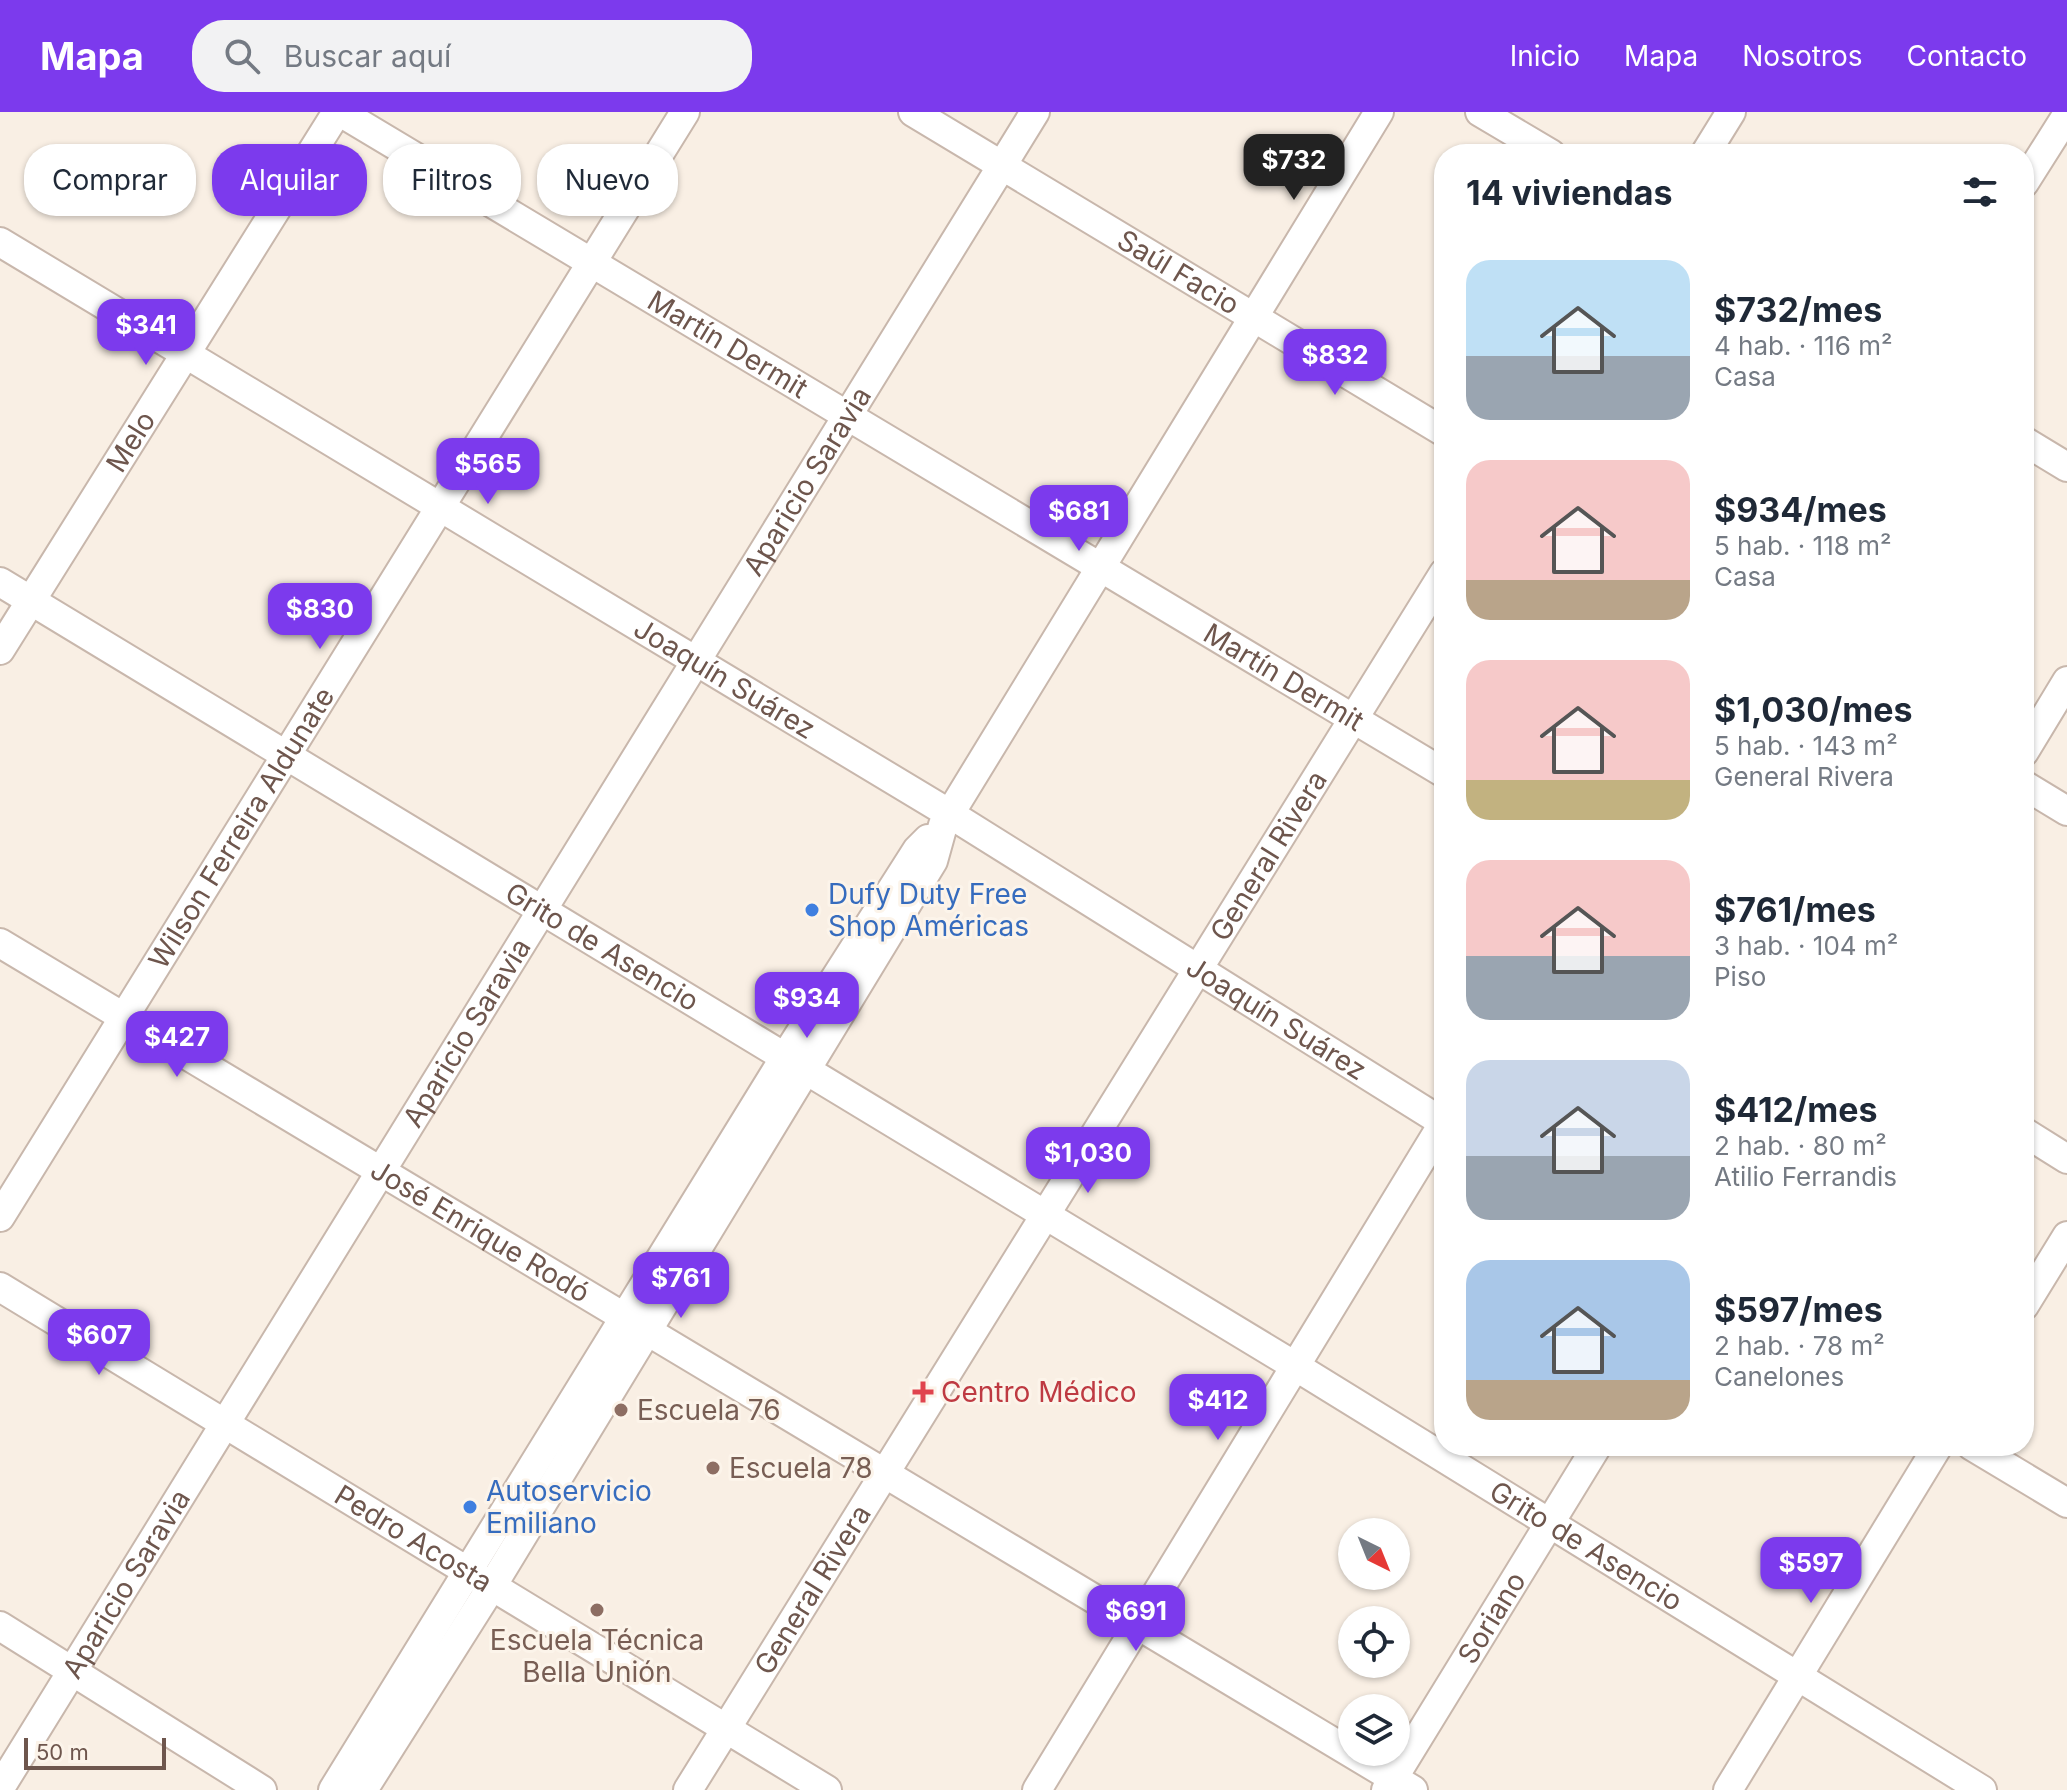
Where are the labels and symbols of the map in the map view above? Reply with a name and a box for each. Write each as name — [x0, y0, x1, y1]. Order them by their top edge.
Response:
pin: $732 — [1247, 134, 1341, 202]
street label: Saúl Facio — [1111, 222, 1246, 322]
street label: Martín Dermit — [642, 283, 814, 405]
pin: $341 — [99, 299, 193, 367]
pin: $832 — [1288, 329, 1382, 397]
street label: Aparicio Saravia — [736, 380, 878, 582]
street label: Melo — [99, 405, 162, 478]
pin: $565 — [441, 438, 535, 506]
pin: $681 — [1032, 485, 1126, 553]
pin: $830 — [273, 583, 367, 651]
street label: Joaquín Suárez — [628, 611, 822, 746]
street label: Martín Dermit — [1198, 616, 1370, 738]
street label: Wilson Ferreira Aldunate — [141, 681, 341, 975]
street label: General Rivera — [1203, 764, 1334, 947]
street label: Grito de Asencio — [499, 875, 705, 1018]
place label: Dufy Duty Free Shop Américas — [828, 877, 1029, 943]
marker: Dufy Duty Free Shop Américas — [803, 901, 821, 919]
street label: Aparicio Saravia — [395, 932, 538, 1133]
street label: Joaquín Suárez — [1180, 949, 1373, 1087]
pin: $934 — [760, 972, 854, 1040]
pin: $427 — [130, 1011, 224, 1079]
pin: $1,030 — [1023, 1127, 1153, 1195]
street label: José Enrique Rodó — [365, 1152, 596, 1310]
pin: $761 — [634, 1252, 728, 1320]
pin: $607 — [52, 1309, 146, 1377]
pin: $412 — [1171, 1374, 1265, 1442]
place label: Centro Médico — [941, 1375, 1137, 1409]
marker: Centro Médico — [912, 1381, 934, 1403]
place label: Escuela 76 — [637, 1393, 781, 1427]
marker: Escuela 76 — [612, 1401, 630, 1419]
place label: Escuela 78 — [729, 1451, 873, 1485]
marker: Escuela 78 — [704, 1459, 722, 1477]
street label: Grito de Asencio — [1484, 1473, 1689, 1618]
place label: Autoservicio Emiliano — [486, 1474, 652, 1540]
street label: Pedro Acosta — [329, 1478, 498, 1599]
street label: Aparicio Saravia — [55, 1483, 197, 1684]
marker: Autoservicio Emiliano — [461, 1498, 479, 1516]
street label: General Rivera — [747, 1498, 878, 1681]
north arrow — [1338, 1518, 1410, 1590]
pin: $597 — [1764, 1537, 1858, 1605]
street label: Soriano — [1451, 1566, 1533, 1670]
pin: $691 — [1089, 1585, 1183, 1653]
marker: Escuela Técnica Bella Unión — [588, 1601, 606, 1619]
place label: Escuela Técnica Bella Unión — [490, 1623, 704, 1689]
scale bar — [24, 1734, 166, 1770]

